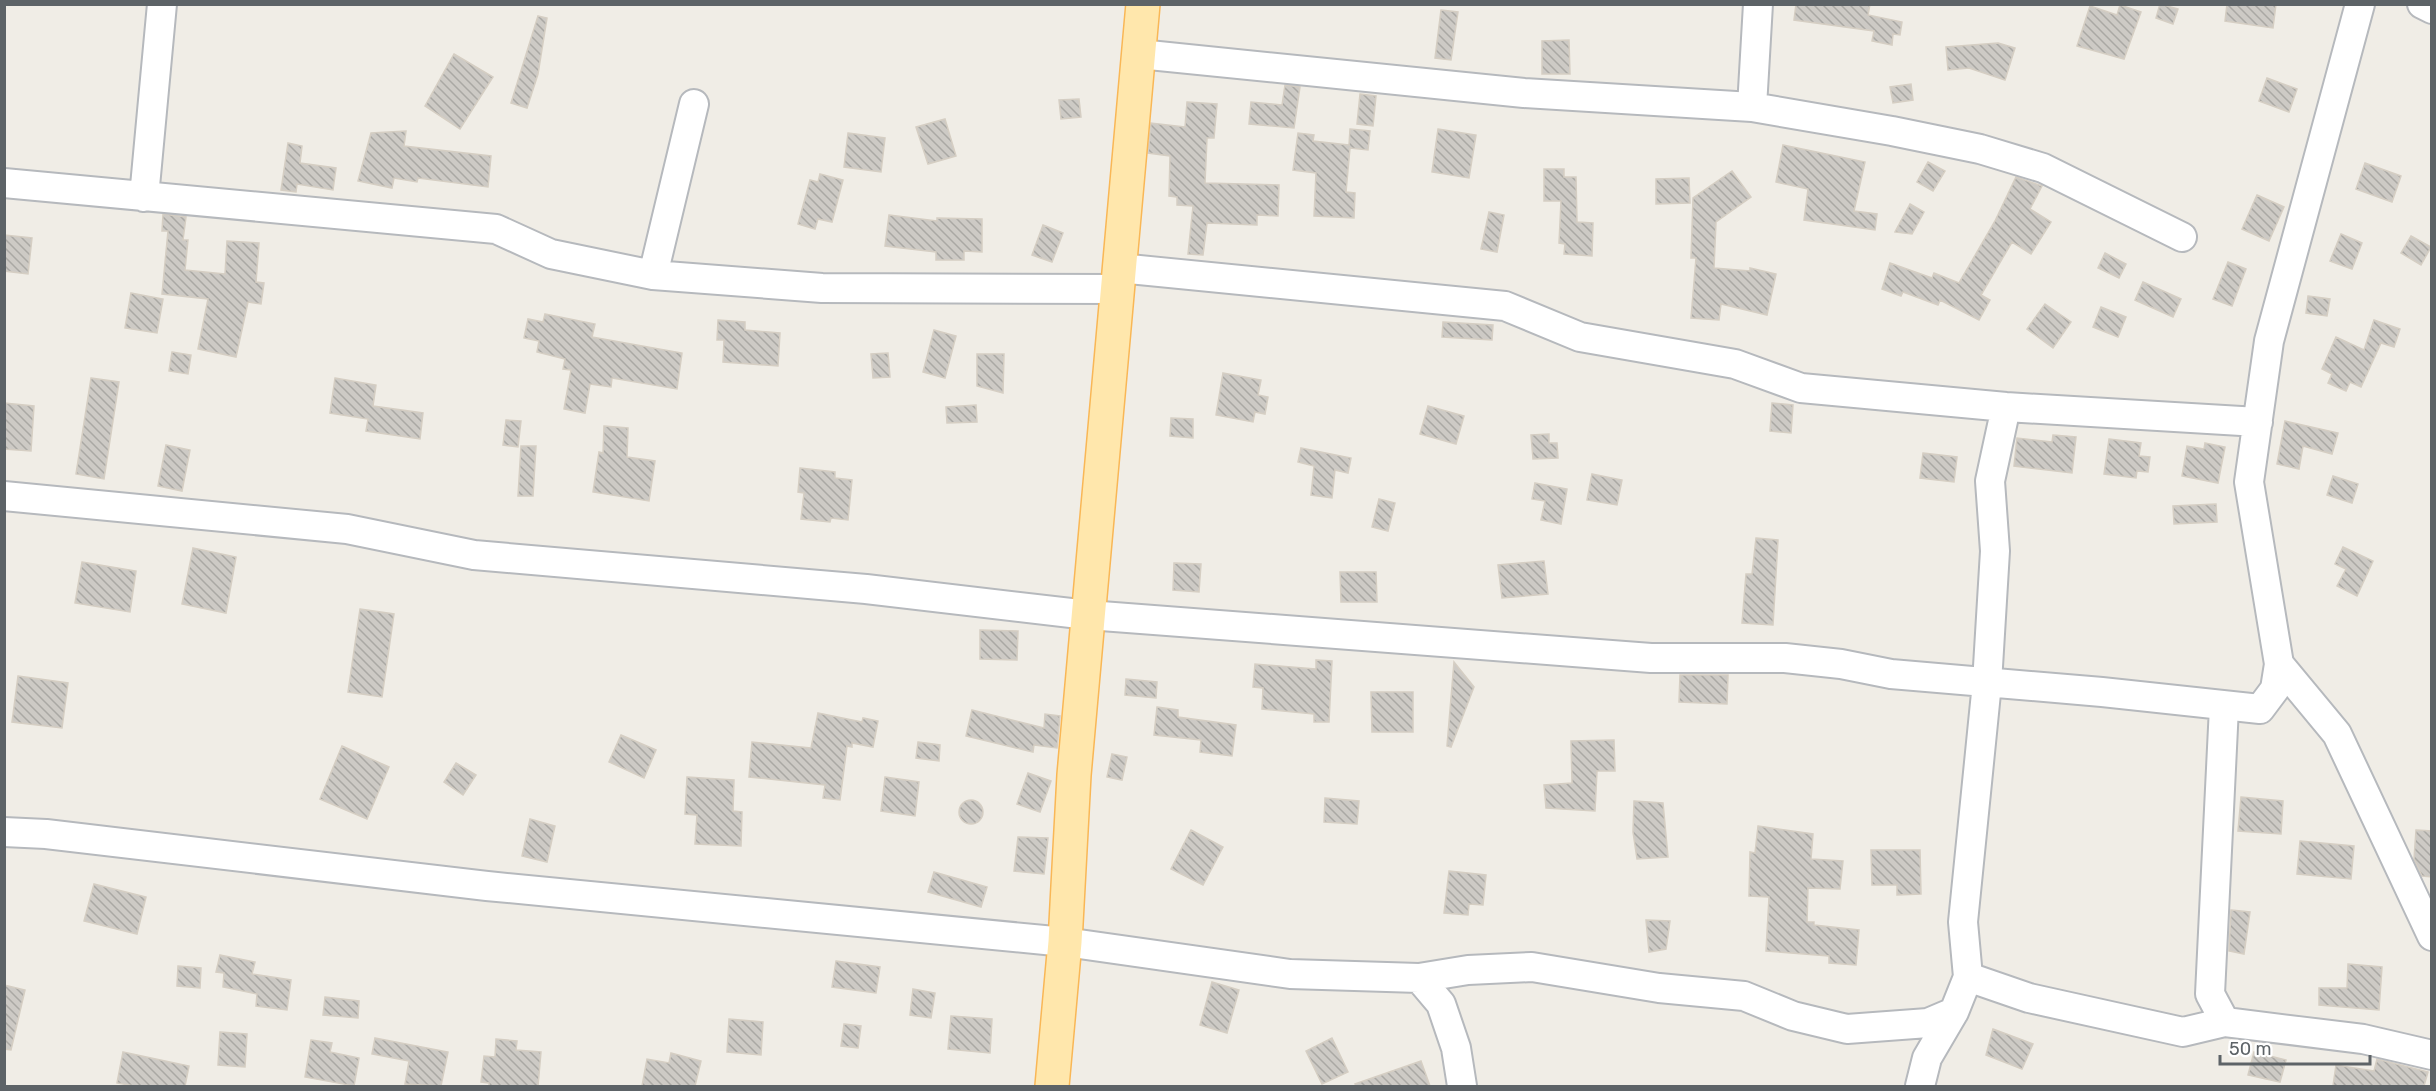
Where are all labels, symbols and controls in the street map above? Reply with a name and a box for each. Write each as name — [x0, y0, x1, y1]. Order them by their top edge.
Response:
scale bar — [2220, 1028, 2370, 1066]
text: 50 m — [2229, 1038, 2272, 1060]

